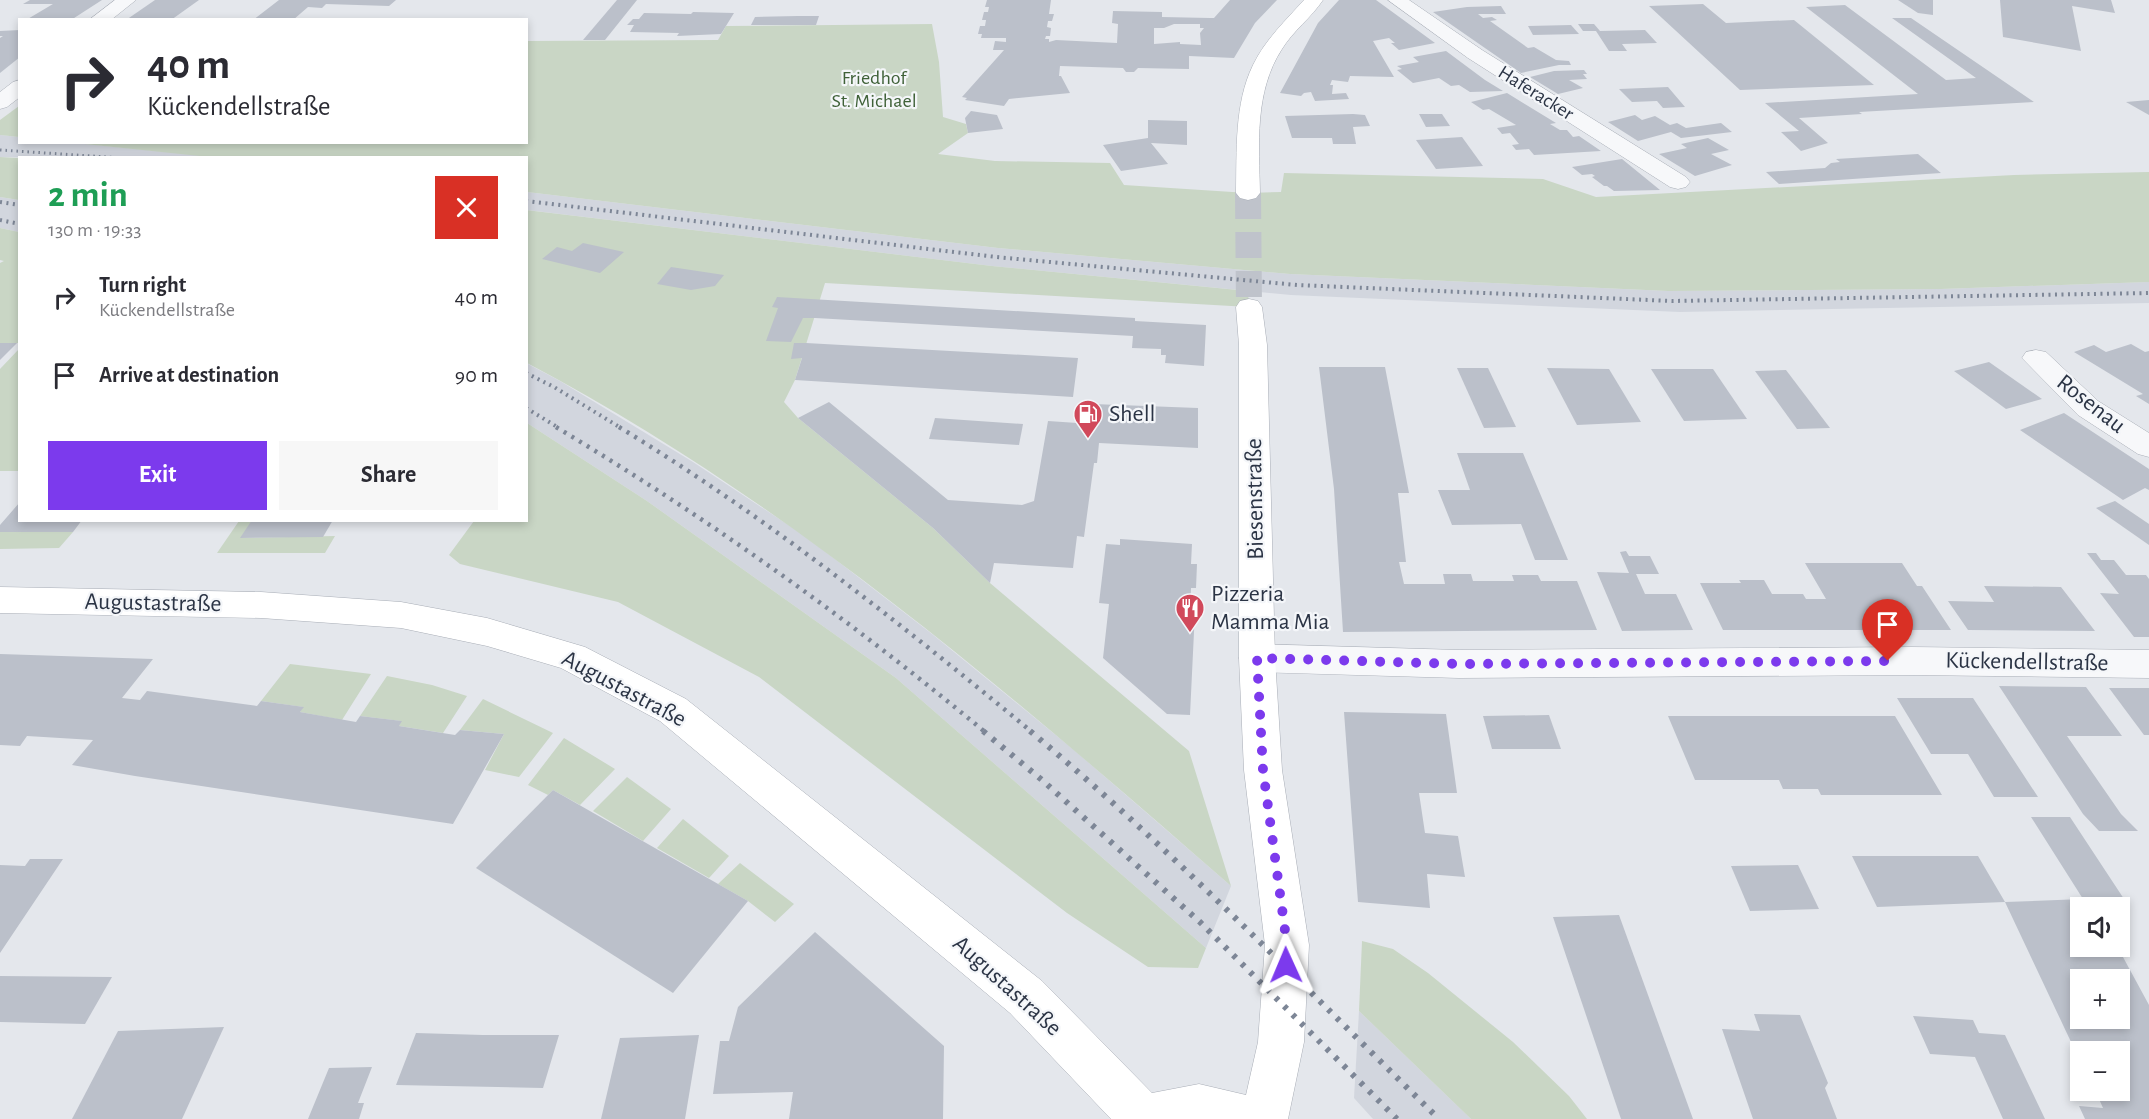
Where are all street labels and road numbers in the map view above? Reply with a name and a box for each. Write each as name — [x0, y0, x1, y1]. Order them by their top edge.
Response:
street label: Haferacker — [1495, 62, 1578, 124]
street label: Rosenau — [2052, 370, 2130, 438]
street label: Biesenstraße — [1242, 438, 1268, 560]
street label: Augustastraße — [84, 590, 222, 616]
street label: Augustastraße — [558, 646, 690, 732]
street label: Kückendellstraße — [1945, 649, 2109, 675]
street label: Augustastraße — [948, 931, 1066, 1041]

